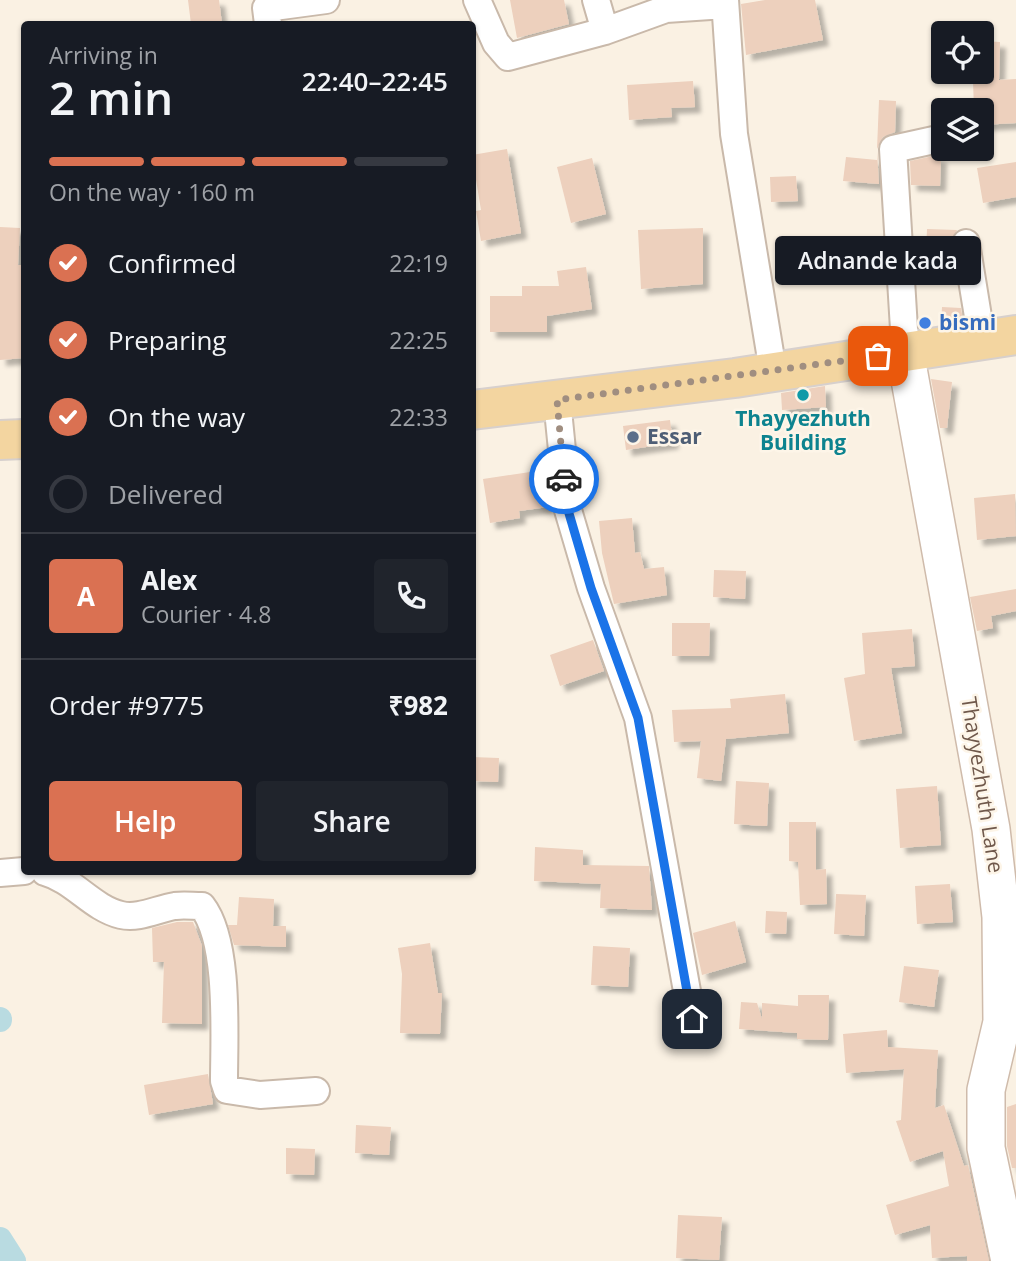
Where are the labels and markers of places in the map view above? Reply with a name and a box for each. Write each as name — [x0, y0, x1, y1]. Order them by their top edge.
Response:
callout: Adnande kada — [775, 237, 981, 286]
place label: bismi — [939, 308, 996, 336]
marker: bismi — [917, 315, 933, 331]
pin — [848, 326, 908, 386]
marker: Thayyezhuth Building — [795, 387, 811, 403]
place label: Thayyezhuth Building — [735, 404, 871, 456]
place label: Essar — [647, 422, 702, 450]
marker: Essar — [625, 429, 641, 445]
pin — [662, 989, 722, 1049]

